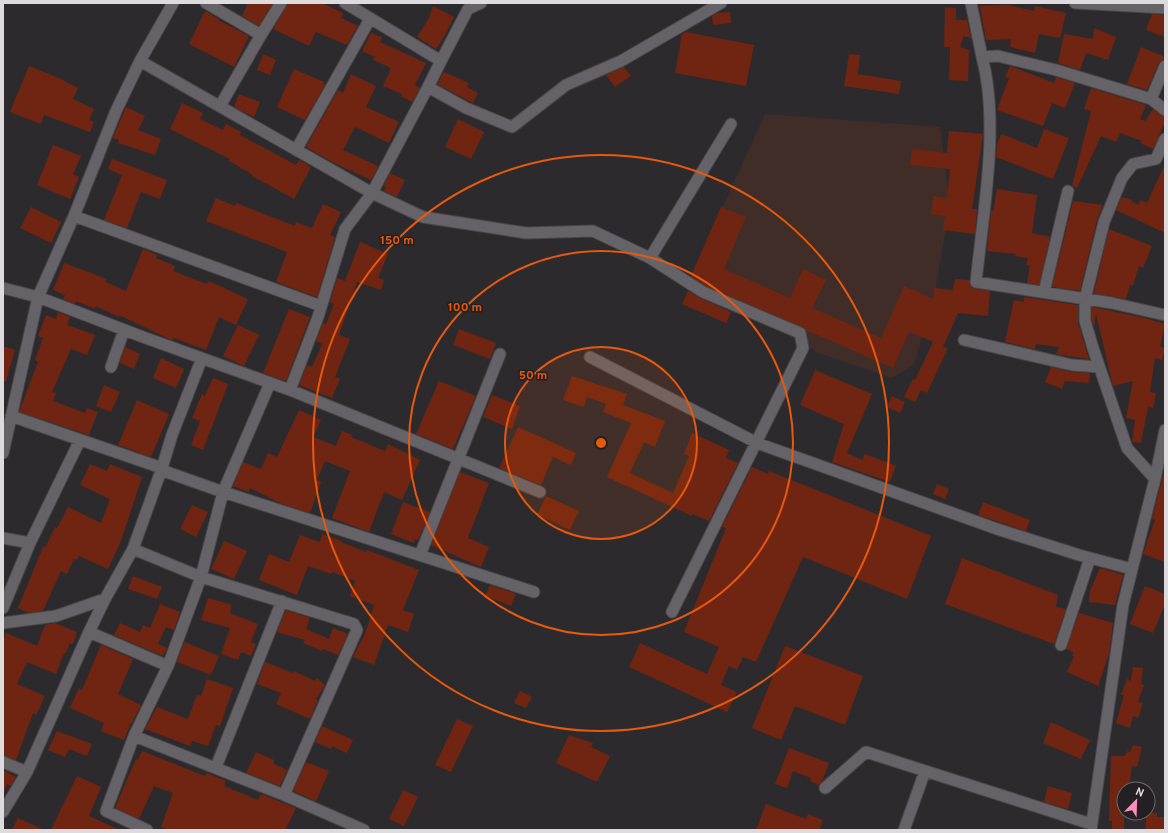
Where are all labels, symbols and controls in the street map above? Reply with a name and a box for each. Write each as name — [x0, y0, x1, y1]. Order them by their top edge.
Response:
text: 150 m — [380, 233, 414, 249]
text: 100 m — [448, 300, 482, 316]
text: 50 m — [519, 368, 547, 384]
centre of rings — [594, 436, 608, 450]
north arrow — [1116, 781, 1156, 821]
text: N — [1133, 785, 1146, 801]

